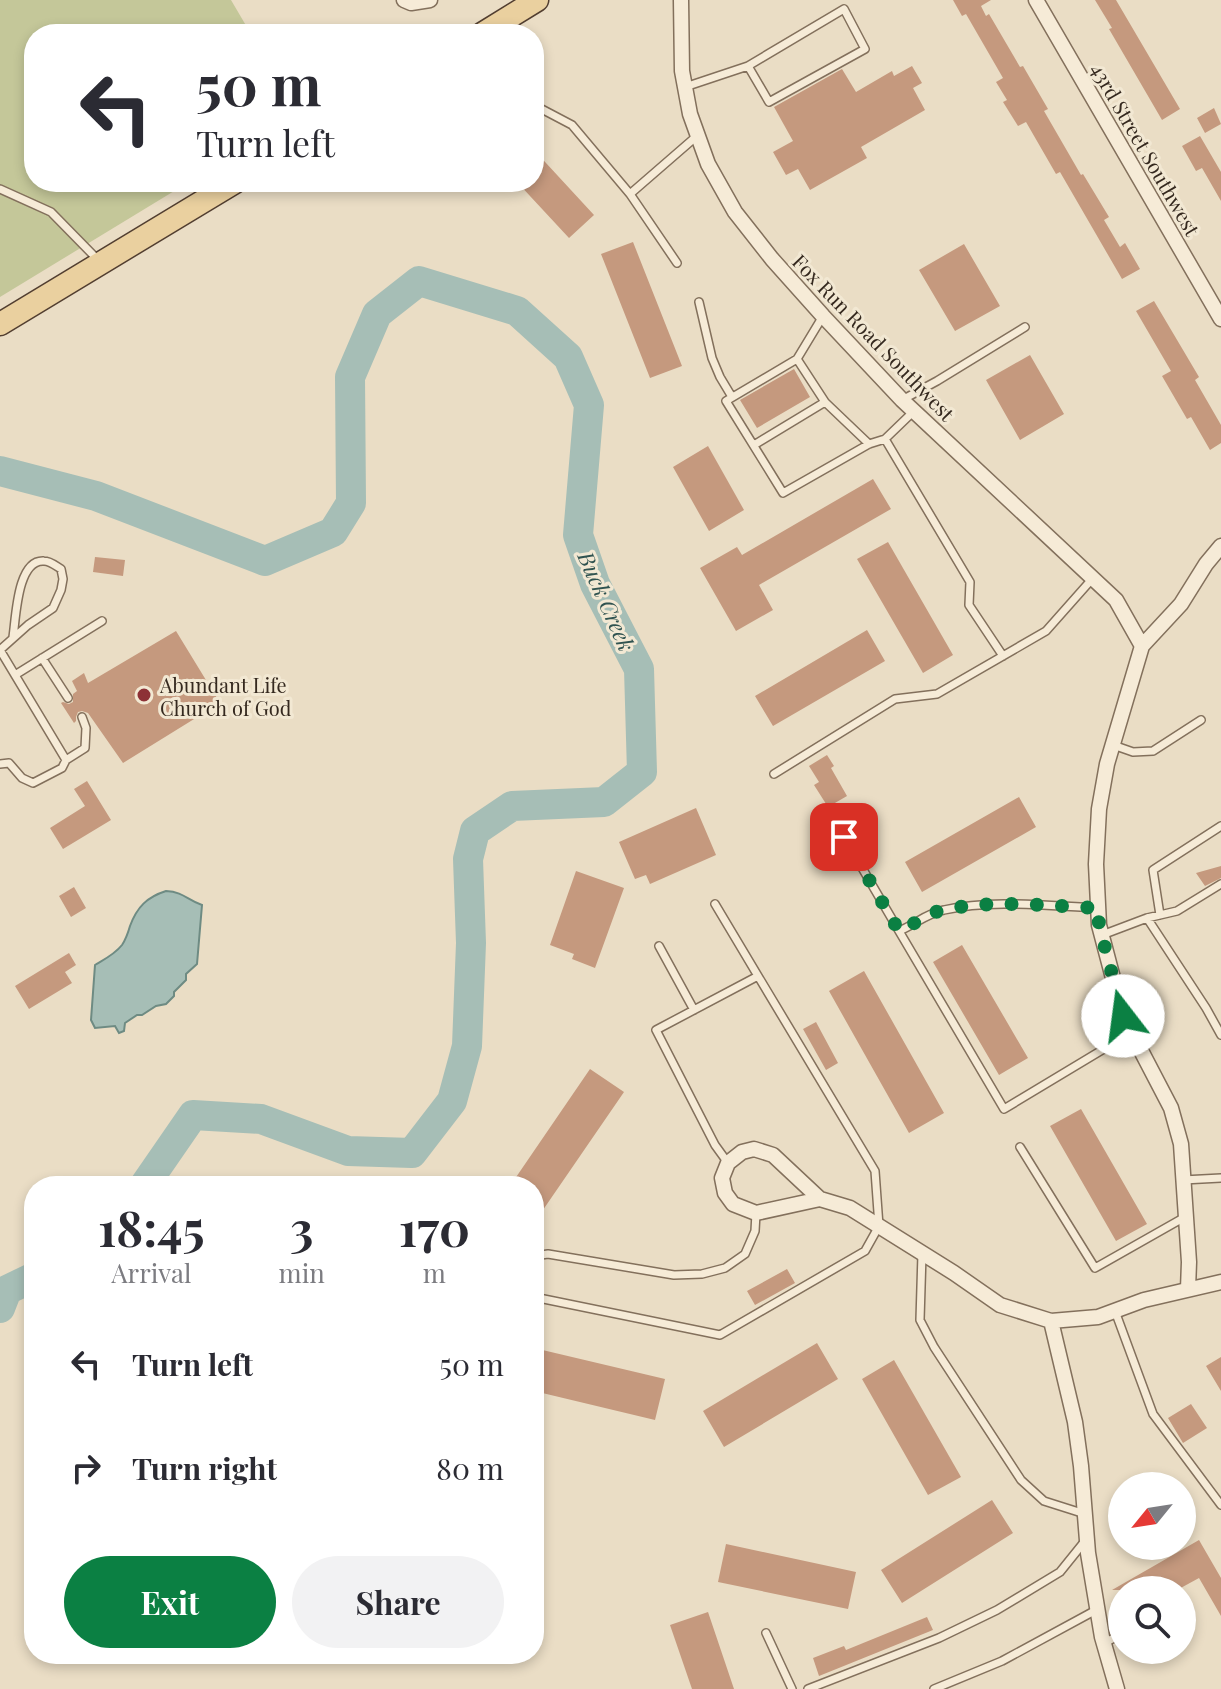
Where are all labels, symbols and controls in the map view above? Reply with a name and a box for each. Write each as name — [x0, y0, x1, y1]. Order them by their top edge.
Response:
text: 50 m — [196, 46, 322, 121]
icon: left — [64, 56, 168, 160]
street label: 43rd Street Southwest — [1085, 58, 1207, 241]
text: Turn left — [196, 118, 335, 166]
street label: Fox Run Road Southwest — [787, 248, 961, 427]
water label: Buck Creek — [571, 545, 642, 656]
place label: Abundant Life Church of God — [159, 671, 292, 721]
marker: Abundant Life Church of God — [135, 686, 153, 704]
pin — [810, 803, 878, 871]
icon: arrive — [822, 815, 866, 859]
position arrow — [1081, 974, 1165, 1058]
text: 18:45 — [98, 1195, 205, 1259]
text: 3 — [290, 1195, 313, 1259]
text: 170 — [399, 1195, 470, 1259]
text: Arrival — [111, 1255, 191, 1290]
text: min — [279, 1255, 325, 1290]
text: m — [423, 1255, 446, 1290]
icon: left — [64, 1342, 108, 1386]
text: Turn left — [132, 1344, 253, 1384]
text: 50 m — [439, 1344, 504, 1384]
icon: right — [64, 1446, 108, 1490]
text: Turn right — [132, 1448, 277, 1488]
text: 80 m — [436, 1448, 504, 1488]
north arrow — [1108, 1472, 1196, 1560]
map controls — [1108, 1472, 1196, 1664]
button: Exit — [64, 1556, 276, 1648]
button: Share — [292, 1556, 504, 1648]
button: search — [1108, 1576, 1196, 1664]

